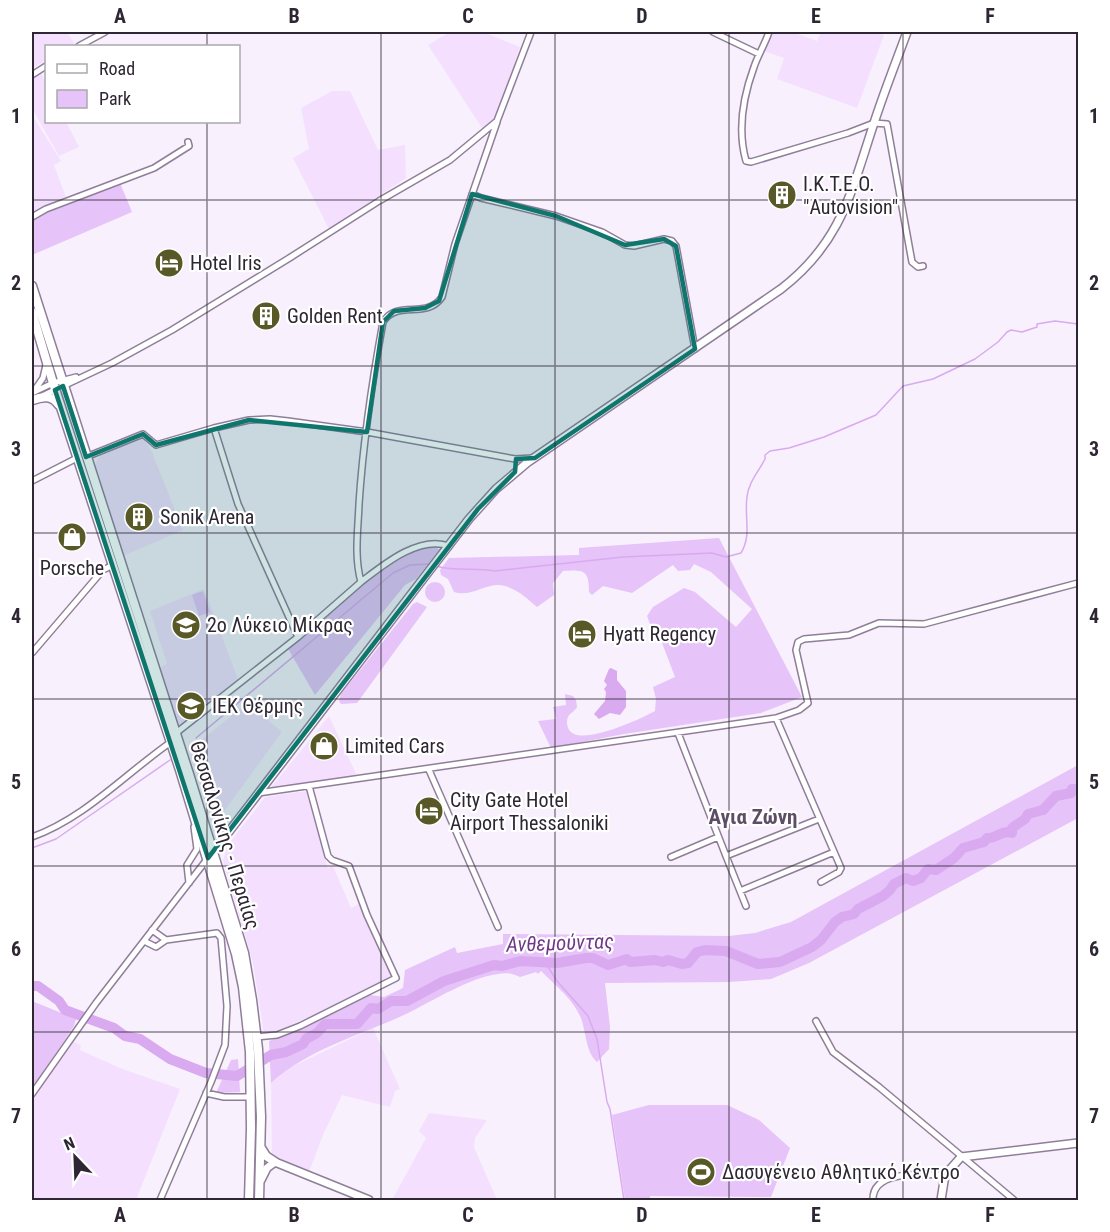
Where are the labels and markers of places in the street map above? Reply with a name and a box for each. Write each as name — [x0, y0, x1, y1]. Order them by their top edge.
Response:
place label: I.Κ.Τ.Ε.Ο. "Autovision" — [803, 172, 898, 219]
building icon: I.Κ.Τ.Ε.Ο. "Autovision" — [766, 179, 798, 211]
hotel icon: Hotel Iris — [153, 247, 185, 279]
place label: Hotel Iris — [190, 251, 262, 275]
building icon: Golden Rent — [250, 300, 282, 332]
place label: Golden Rent — [287, 304, 383, 328]
building icon: Sonik Arena — [123, 501, 155, 533]
place label: Sonik Arena — [160, 505, 254, 529]
shop icon: Porsche — [56, 521, 88, 553]
place label: Porsche — [40, 556, 104, 580]
school or university icon: 2ο Λύκειο Μίκρας — [170, 609, 202, 641]
place label: 2ο Λύκειο Μίκρας — [207, 613, 353, 637]
hotel icon: Hyatt Regency — [566, 618, 598, 650]
place label: Hyatt Regency — [603, 622, 716, 646]
school or university icon: ΙΕΚ Θέρμης — [175, 690, 207, 722]
place label: ΙΕΚ Θέρμης — [212, 694, 303, 718]
shop icon: Limited Cars — [308, 730, 340, 762]
place label: Limited Cars — [345, 734, 445, 758]
place label: City Gate Hotel Airport Thessaloniki — [450, 788, 609, 835]
hotel icon: City Gate Hotel Airport Thessaloniki — [413, 795, 445, 827]
sports icon: Δασυγένειο Αθλητικό Κέντρο — [685, 1156, 717, 1188]
place label: Δασυγένειο Αθλητικό Κέντρο — [722, 1160, 960, 1184]

